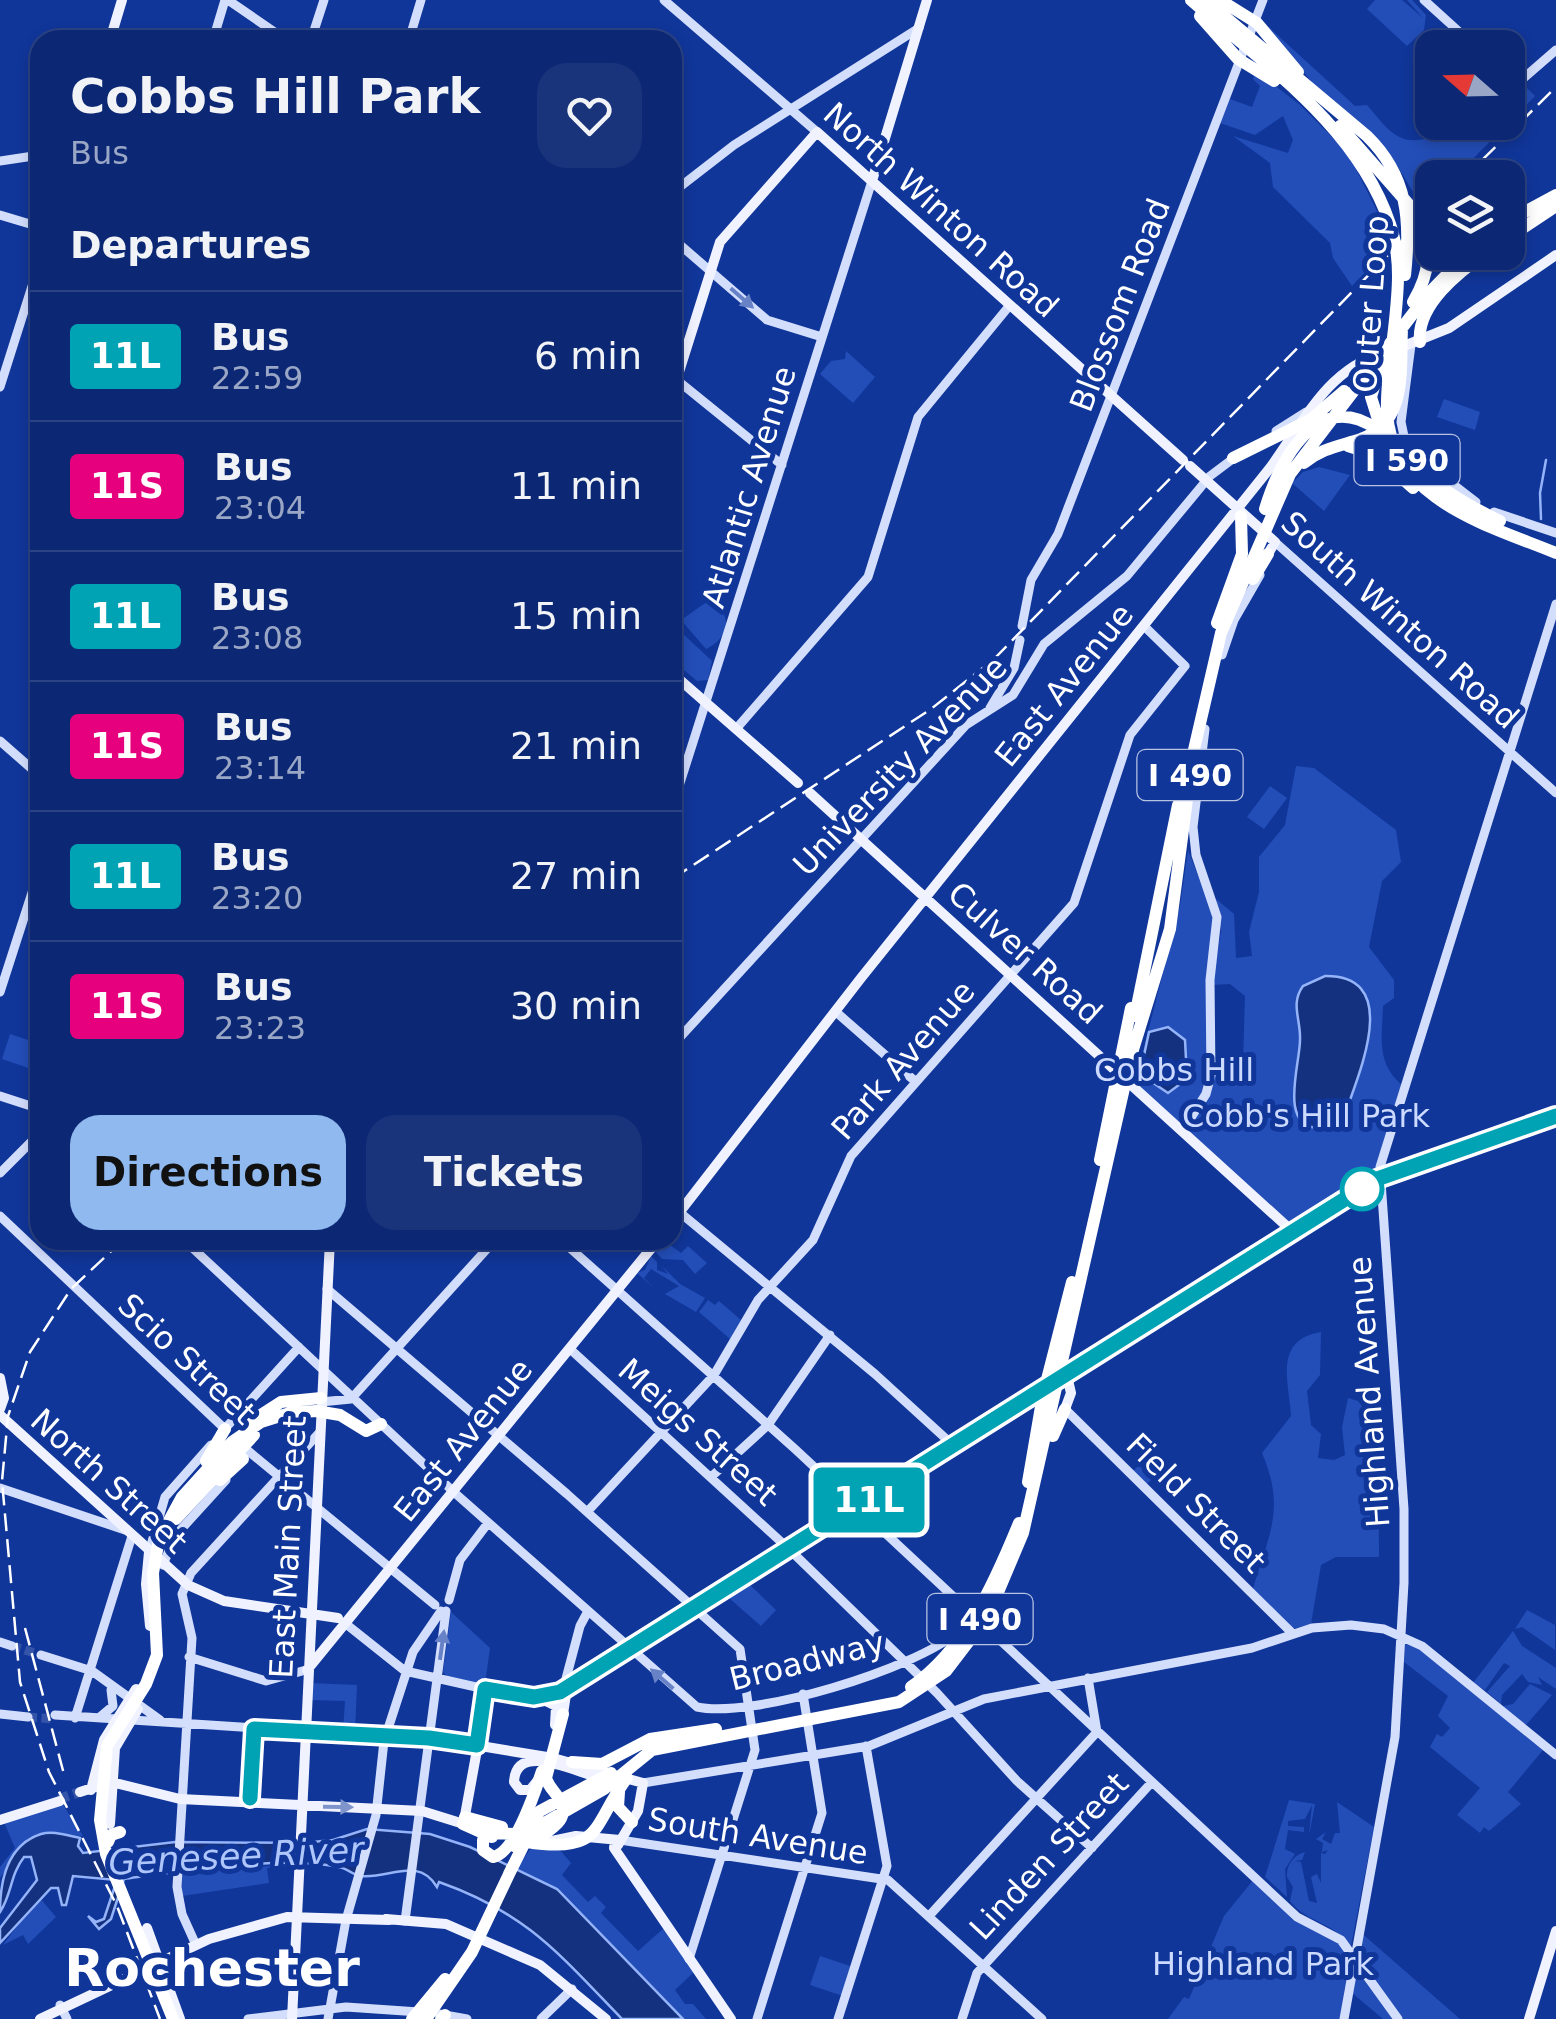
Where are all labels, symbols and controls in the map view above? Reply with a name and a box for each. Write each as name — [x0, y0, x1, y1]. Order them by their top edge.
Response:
north arrow — [1415, 30, 1525, 140]
map controls — [1415, 30, 1525, 270]
button: heart — [537, 63, 642, 168]
text: Cobbs Hill Park — [70, 68, 480, 124]
street label: North Winton Road — [816, 95, 1066, 325]
text: Bus — [70, 134, 129, 172]
button: layers — [1415, 160, 1525, 270]
street label: Blossom Road — [1062, 193, 1178, 417]
street label: Outer Loop — [1346, 214, 1396, 394]
text: Departures — [70, 223, 311, 267]
one-way arrow — [729, 287, 754, 308]
text: Bus — [211, 315, 290, 359]
text: 6 min — [534, 334, 642, 378]
text: 11L — [90, 336, 161, 376]
text: 22:59 — [211, 359, 303, 397]
street label: Atlantic Avenue — [694, 362, 804, 612]
road number: I 590 — [1354, 435, 1460, 485]
text: Bus — [214, 445, 293, 489]
text: 11 min — [510, 464, 642, 508]
text: 11S — [90, 466, 164, 506]
text: 23:04 — [214, 489, 306, 527]
street label: South Winton Road — [1274, 503, 1526, 737]
text: Bus — [211, 575, 290, 619]
text: 15 min — [510, 594, 642, 638]
text: 11L — [90, 596, 161, 636]
street label: East Avenue — [987, 596, 1141, 774]
text: 23:08 — [211, 619, 303, 657]
street label: University Avenue — [785, 648, 1015, 884]
text: Bus — [214, 705, 293, 749]
text: 21 min — [510, 724, 642, 768]
text: 11S — [90, 726, 164, 766]
text: 23:14 — [214, 749, 306, 787]
road number: I 490 — [1138, 750, 1242, 800]
text: Bus — [211, 835, 290, 879]
text: 27 min — [510, 854, 642, 898]
text: 11L — [90, 856, 161, 896]
street label: Culver Road — [940, 874, 1110, 1032]
text: 23:20 — [211, 879, 303, 917]
text: Bus — [214, 965, 293, 1009]
street label: Park Avenue — [824, 973, 982, 1147]
text: 30 min — [510, 984, 642, 1028]
text: 11S — [90, 986, 164, 1026]
text: 23:23 — [214, 1009, 306, 1047]
park label: Cobbs Hill — [1094, 1051, 1254, 1089]
park label: Cobb's Hill Park — [1182, 1097, 1431, 1135]
button: Directions — [70, 1115, 346, 1230]
button: Tickets — [366, 1115, 642, 1230]
unlabelled marker — [1341, 1168, 1383, 1210]
street label: Highland Avenue — [1341, 1255, 1397, 1529]
street label: Scio Street — [110, 1286, 264, 1432]
street label: East Avenue — [386, 1351, 540, 1529]
street label: Meigs Street — [611, 1351, 785, 1513]
street label: North Street — [23, 1401, 195, 1561]
street label: East Main Street — [262, 1415, 314, 1679]
street label: Field Street — [1118, 1425, 1274, 1581]
line badge: 11L — [812, 1468, 926, 1532]
text: 11L — [833, 1480, 905, 1520]
road number: I 490 — [928, 1594, 1032, 1644]
street label: Broadway — [725, 1623, 889, 1699]
one-way arrow — [435, 1629, 451, 1661]
one-way arrow — [650, 1669, 675, 1691]
street label: Linden Street — [962, 1765, 1136, 1947]
one-way arrow — [323, 1799, 354, 1815]
street label: South Avenue — [645, 1800, 871, 1872]
water label: Genesee River — [107, 1829, 367, 1883]
district label: Rochester — [64, 1938, 360, 1998]
park label: Highland Park — [1152, 1945, 1374, 1983]

